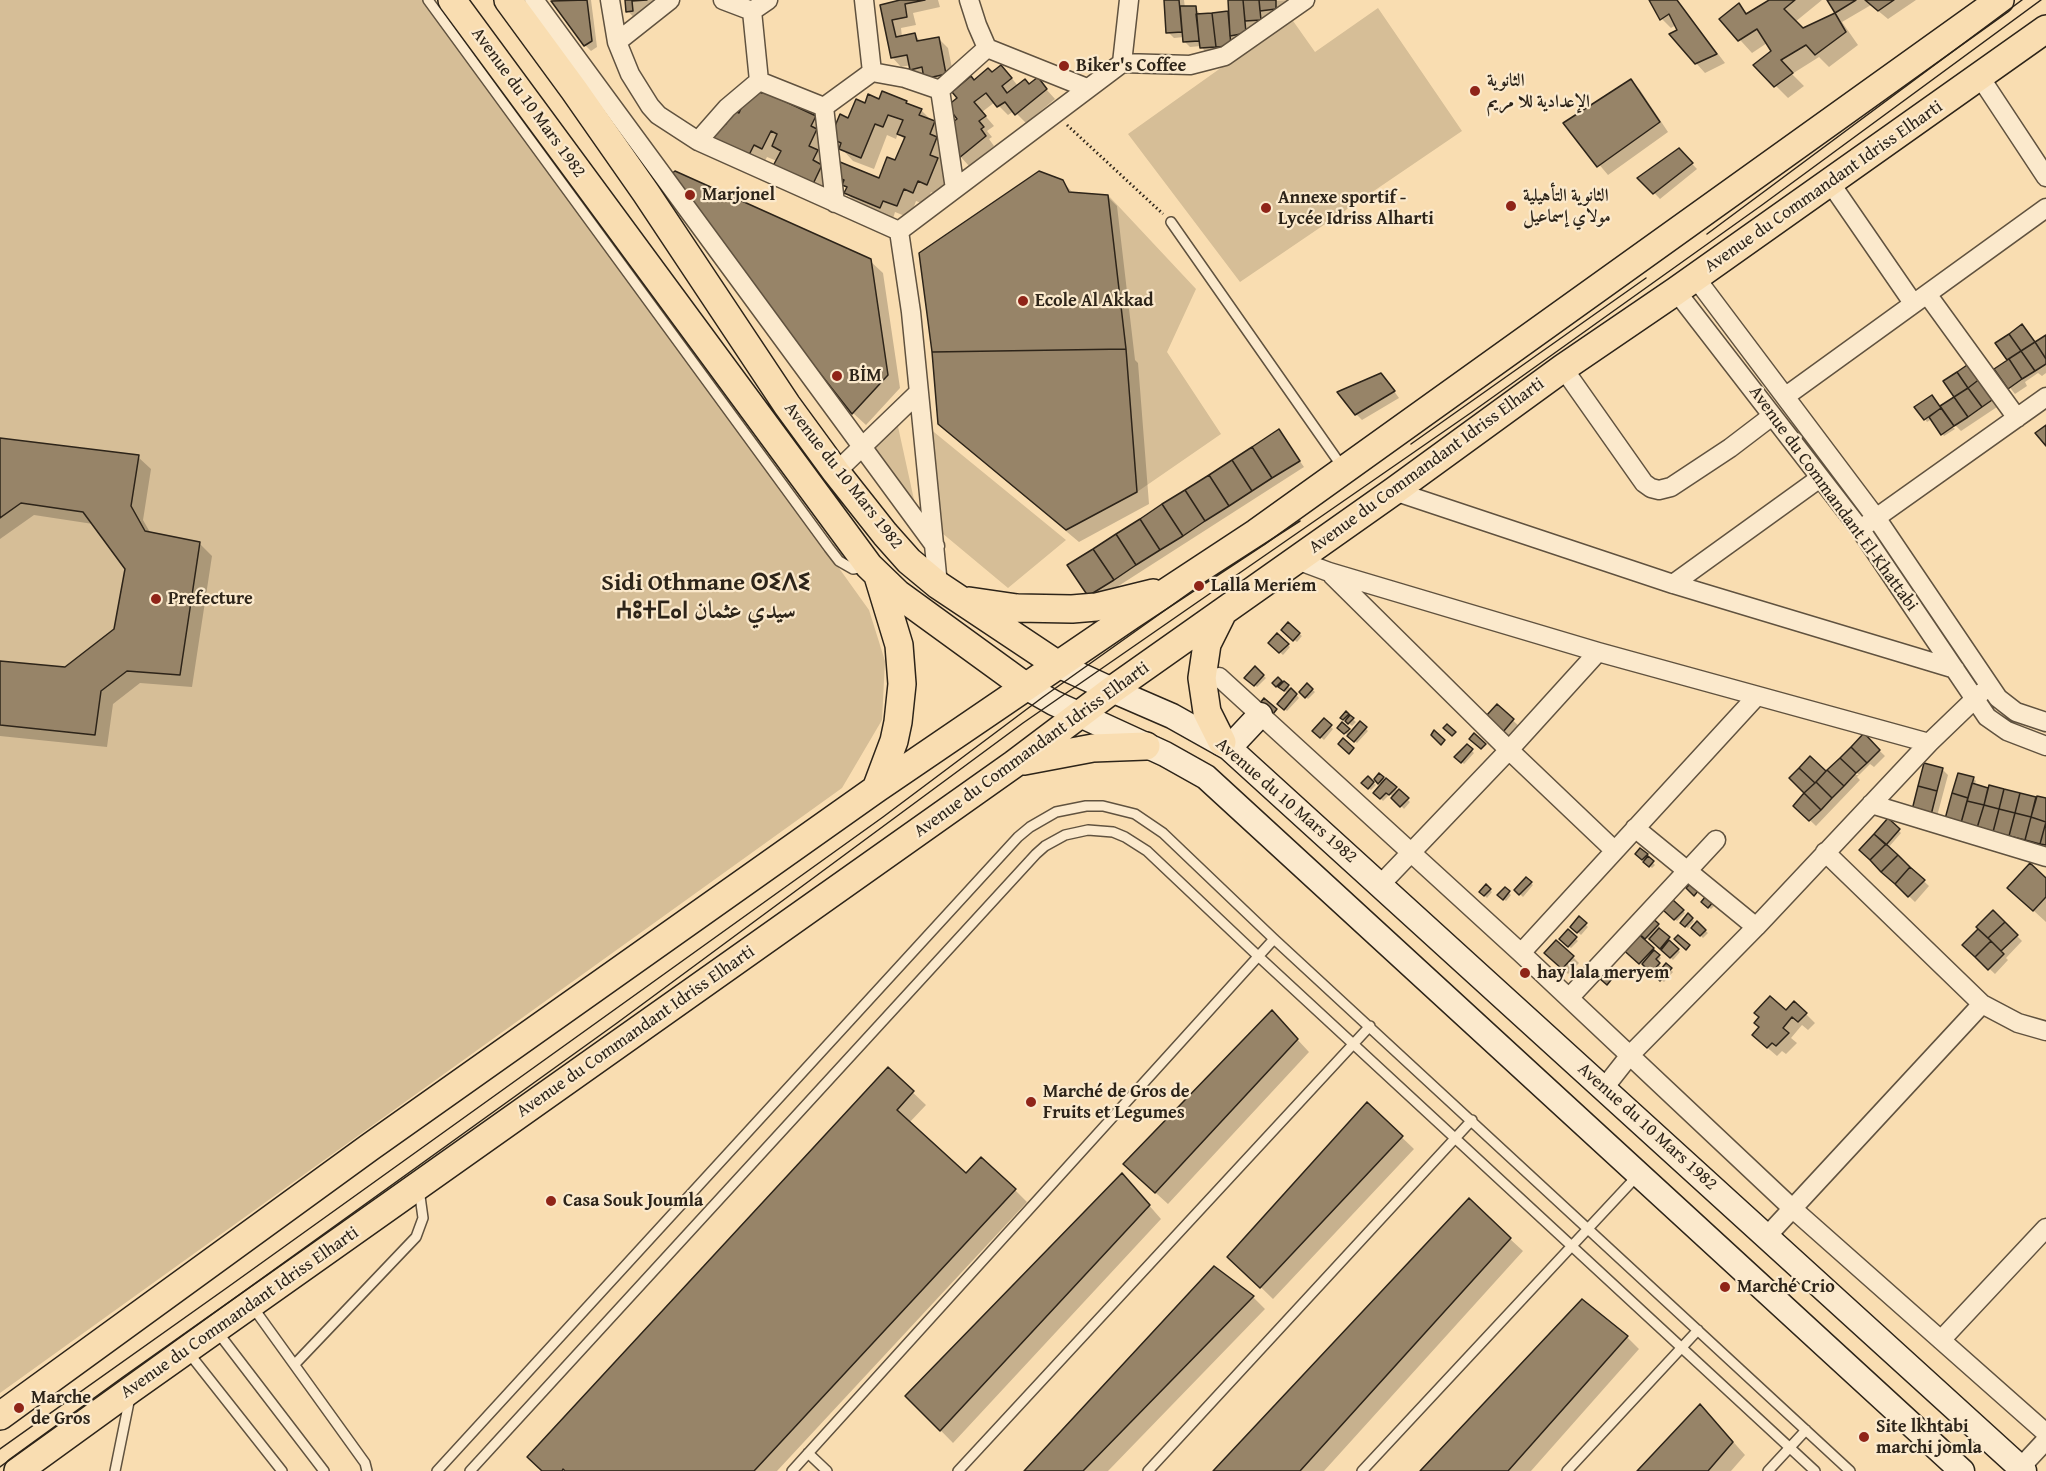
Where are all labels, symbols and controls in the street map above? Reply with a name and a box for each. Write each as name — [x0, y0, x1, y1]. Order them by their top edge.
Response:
street label: Avenue du 10 Mars 1982 — [466, 24, 590, 182]
place label: Biker's Coffee — [1076, 55, 1186, 77]
marker: Biker's Coffee — [1057, 59, 1071, 73]
place label: الثانوية الإعدادية للا مريم — [1487, 70, 1590, 112]
marker: الثانوية الإعدادية للا مريم — [1468, 84, 1482, 98]
street label: Avenue du Commandant Idriss Elharti — [1701, 96, 1947, 278]
place label: Marjonel — [702, 184, 775, 206]
place label: الثانوية التأهيلية مولاي إسماعيل — [1523, 185, 1611, 228]
place label: Annexe sportif - Lycée Idriss Alharti — [1278, 187, 1434, 230]
marker: Marjonel — [683, 188, 697, 202]
marker: الثانوية التأهيلية مولاي إسماعيل — [1504, 199, 1518, 213]
marker: Annexe sportif - Lycée Idriss Alharti — [1259, 201, 1273, 215]
place label: Ecole Al Akkad — [1035, 290, 1153, 312]
marker: Ecole Al Akkad — [1016, 294, 1030, 308]
place label: BİM — [849, 365, 882, 387]
marker: BİM — [830, 369, 844, 383]
street label: Avenue du Commandant Idriss Elharti — [1305, 373, 1549, 559]
street label: Avenue du Commandant El-Khattabi — [1744, 382, 1922, 616]
street label: Avenue du 10 Mars 1982 — [779, 398, 907, 554]
district label: Sidi Othmane ⵙⵉⴷⵉ ⵄⵓⵜⵎⴰⵏ سيدي عثمان — [601, 570, 811, 626]
place label: Lalla Meriem — [1211, 575, 1316, 597]
marker: Lalla Meriem — [1192, 579, 1206, 593]
place label: Prefecture — [168, 588, 253, 610]
marker: Prefecture — [149, 592, 163, 606]
street label: Avenue du Commandant Idriss Elharti — [910, 657, 1154, 843]
street label: Avenue du 10 Mars 1982 — [1211, 734, 1361, 868]
street label: Avenue du Commandant Idriss Elharti — [513, 941, 759, 1123]
place label: hay lala meryem — [1537, 962, 1669, 984]
marker: hay lala meryem — [1518, 966, 1532, 980]
street label: Avenue du 10 Mars 1982 — [1573, 1059, 1721, 1195]
place label: Marché de Gros de Fruits et Legumes — [1043, 1081, 1190, 1124]
marker: Marché de Gros de Fruits et Legumes — [1024, 1095, 1038, 1109]
place label: Casa Souk Joumla — [563, 1190, 703, 1212]
marker: Casa Souk Joumla — [544, 1194, 558, 1208]
street label: Avenue du Commandant Idriss Elharti — [117, 1222, 363, 1404]
place label: Marché Crio — [1737, 1276, 1835, 1298]
marker: Marché Crio — [1718, 1280, 1732, 1294]
place label: Marche de Gros — [31, 1387, 91, 1430]
marker: Marche de Gros — [12, 1401, 26, 1415]
place label: Site lkhtabi marchi jomla — [1876, 1416, 1982, 1458]
marker: Site lkhtabi marchi jomla — [1857, 1430, 1871, 1444]

